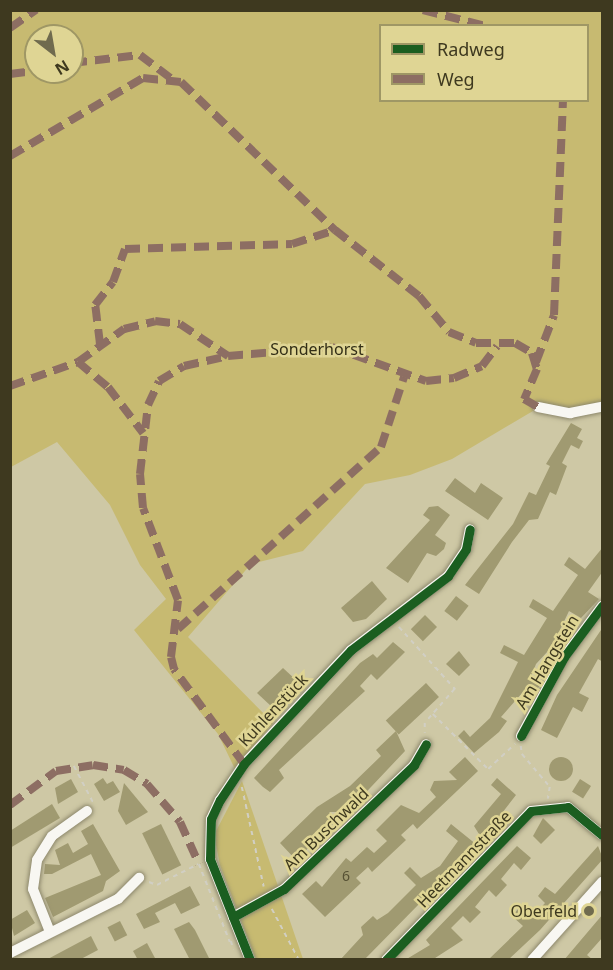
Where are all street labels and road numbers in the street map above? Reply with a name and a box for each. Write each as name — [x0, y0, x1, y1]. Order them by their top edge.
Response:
street label: Am Hangstein — [511, 611, 583, 713]
street label: Kuhlenstück — [235, 670, 311, 750]
street label: Am Buschwald — [280, 784, 372, 874]
street label: Heetmannstraße — [413, 807, 515, 911]

